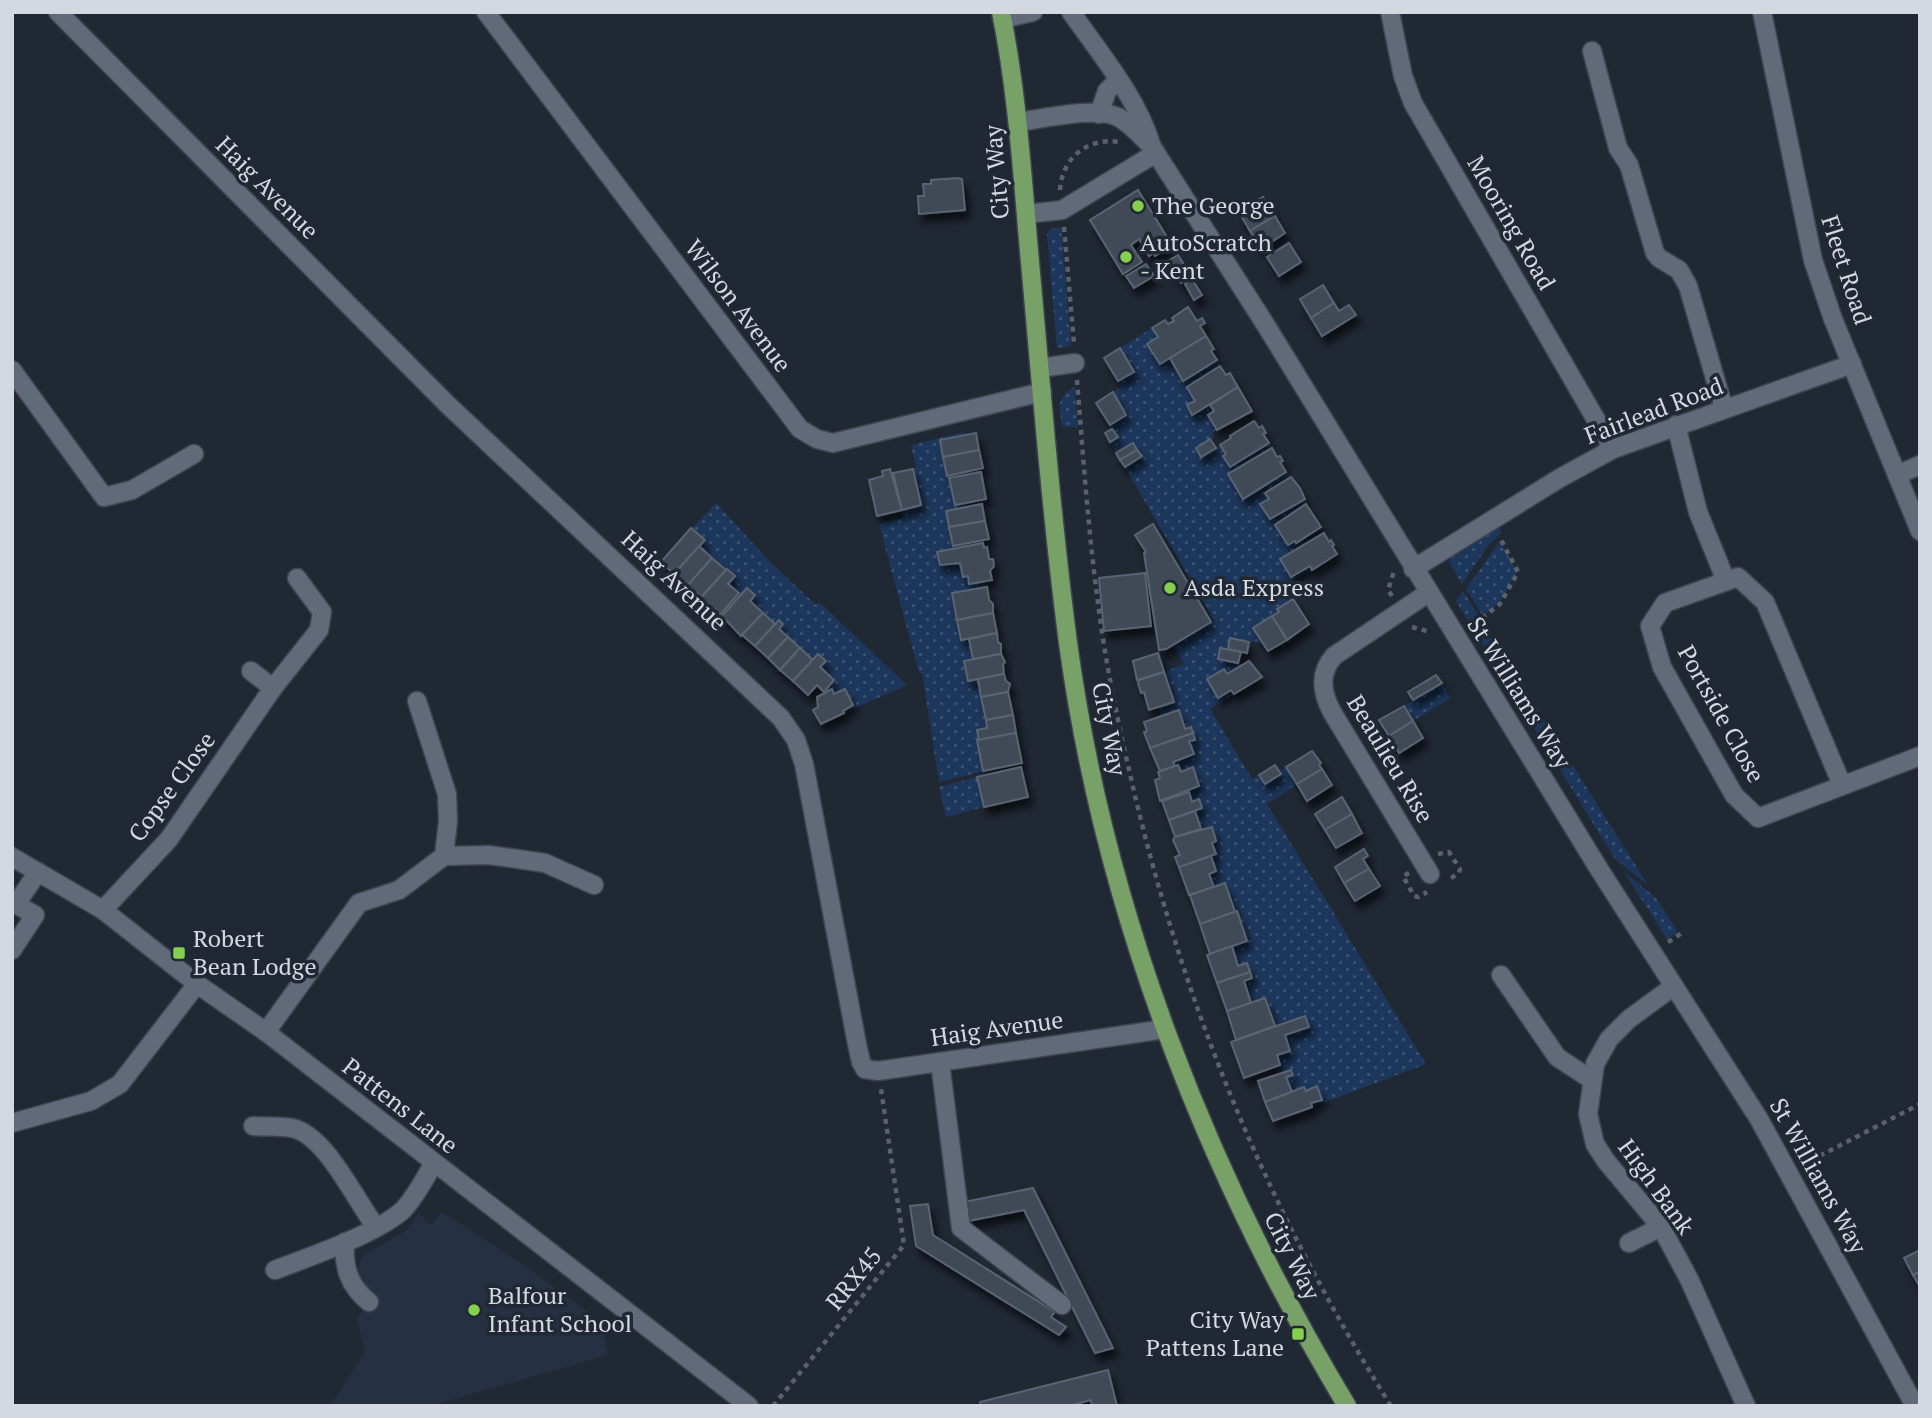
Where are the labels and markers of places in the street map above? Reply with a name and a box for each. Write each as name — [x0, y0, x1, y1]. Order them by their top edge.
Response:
place label: The George — [1152, 189, 1275, 221]
marker: The George — [1130, 198, 1146, 214]
place label: AutoScratch - Kent — [1140, 226, 1272, 286]
marker: AutoScratch - Kent — [1118, 249, 1134, 265]
place label: Asda Express — [1184, 571, 1324, 603]
marker: Asda Express — [1162, 580, 1178, 596]
place label: Robert Bean Lodge — [193, 922, 317, 982]
marker: Robert Bean Lodge — [171, 945, 187, 961]
place label: Balfour Infant School — [488, 1279, 632, 1339]
marker: Balfour Infant School — [466, 1302, 482, 1318]
place label: City Way Pattens Lane — [1146, 1303, 1285, 1363]
marker: City Way Pattens Lane — [1290, 1326, 1306, 1342]

